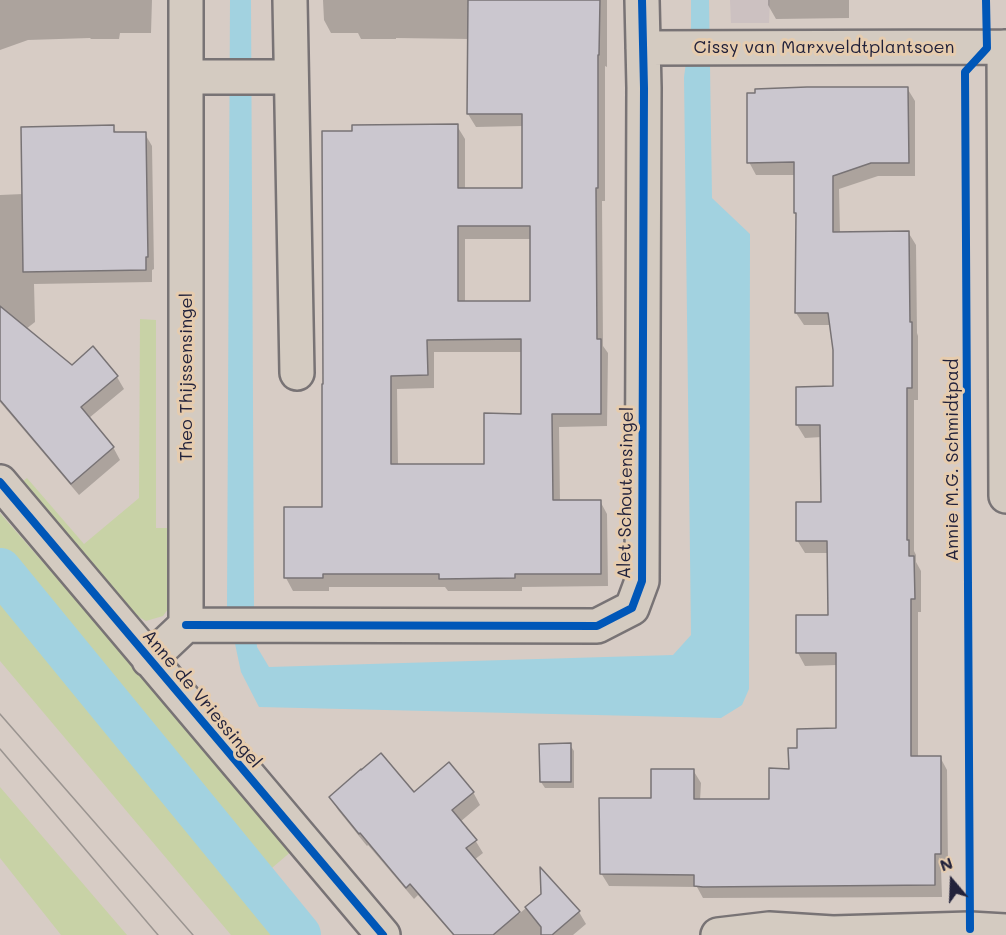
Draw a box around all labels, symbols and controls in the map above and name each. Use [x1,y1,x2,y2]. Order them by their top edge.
street label: Cissy van Marxveldtplantsoen [693,36,955,58]
street label: Theo Thijssensingel [175,293,197,461]
street label: Annie M.G. Schmidtpad [941,359,963,561]
street label: Alet Schoutensingel [614,407,638,579]
street label: Anne de Vriessingel [138,625,266,773]
north arrow [922,851,982,911]
text: N [937,852,955,875]

